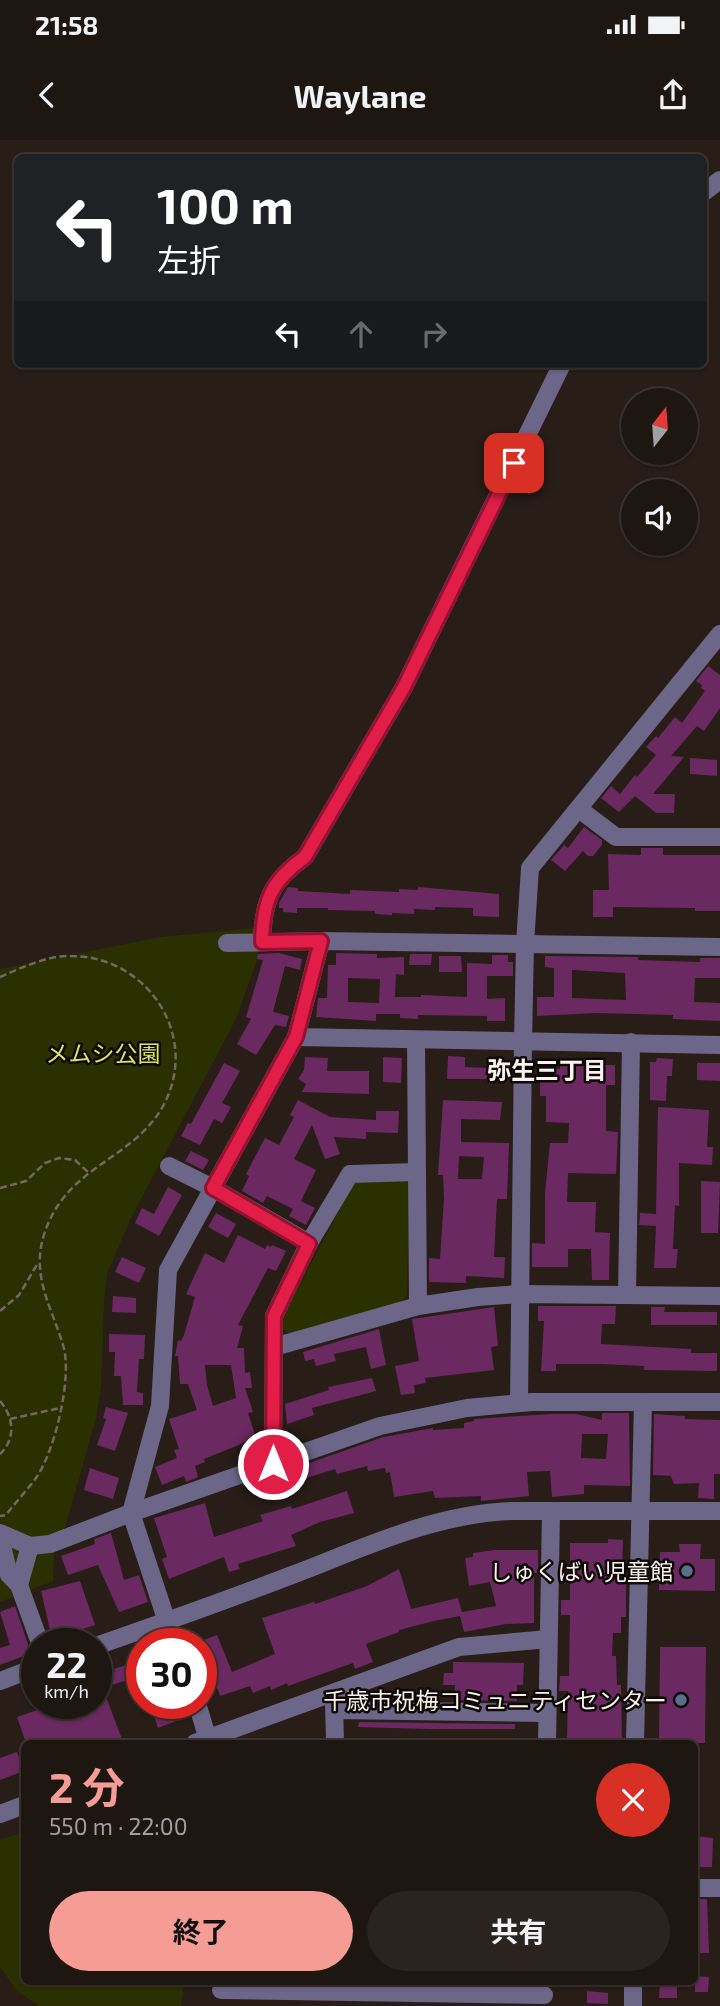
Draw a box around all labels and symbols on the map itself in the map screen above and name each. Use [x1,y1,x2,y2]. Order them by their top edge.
north arrow [621,388,698,466]
pin [484,433,544,493]
park label: メムシ公園 [46,1039,161,1067]
district label: 弥生三丁目 [487,1055,607,1084]
position arrow [236,1427,310,1501]
place label: しゅくばい児童館 [489,1557,673,1585]
marker: しゅくばい児童館 [679,1563,695,1579]
speed limit sign: 30 [126,1628,217,1719]
place label: 千歳市祝梅コミュニティセンター [323,1686,667,1714]
marker: 千歳市祝梅コミュニティセンター [673,1692,689,1708]

